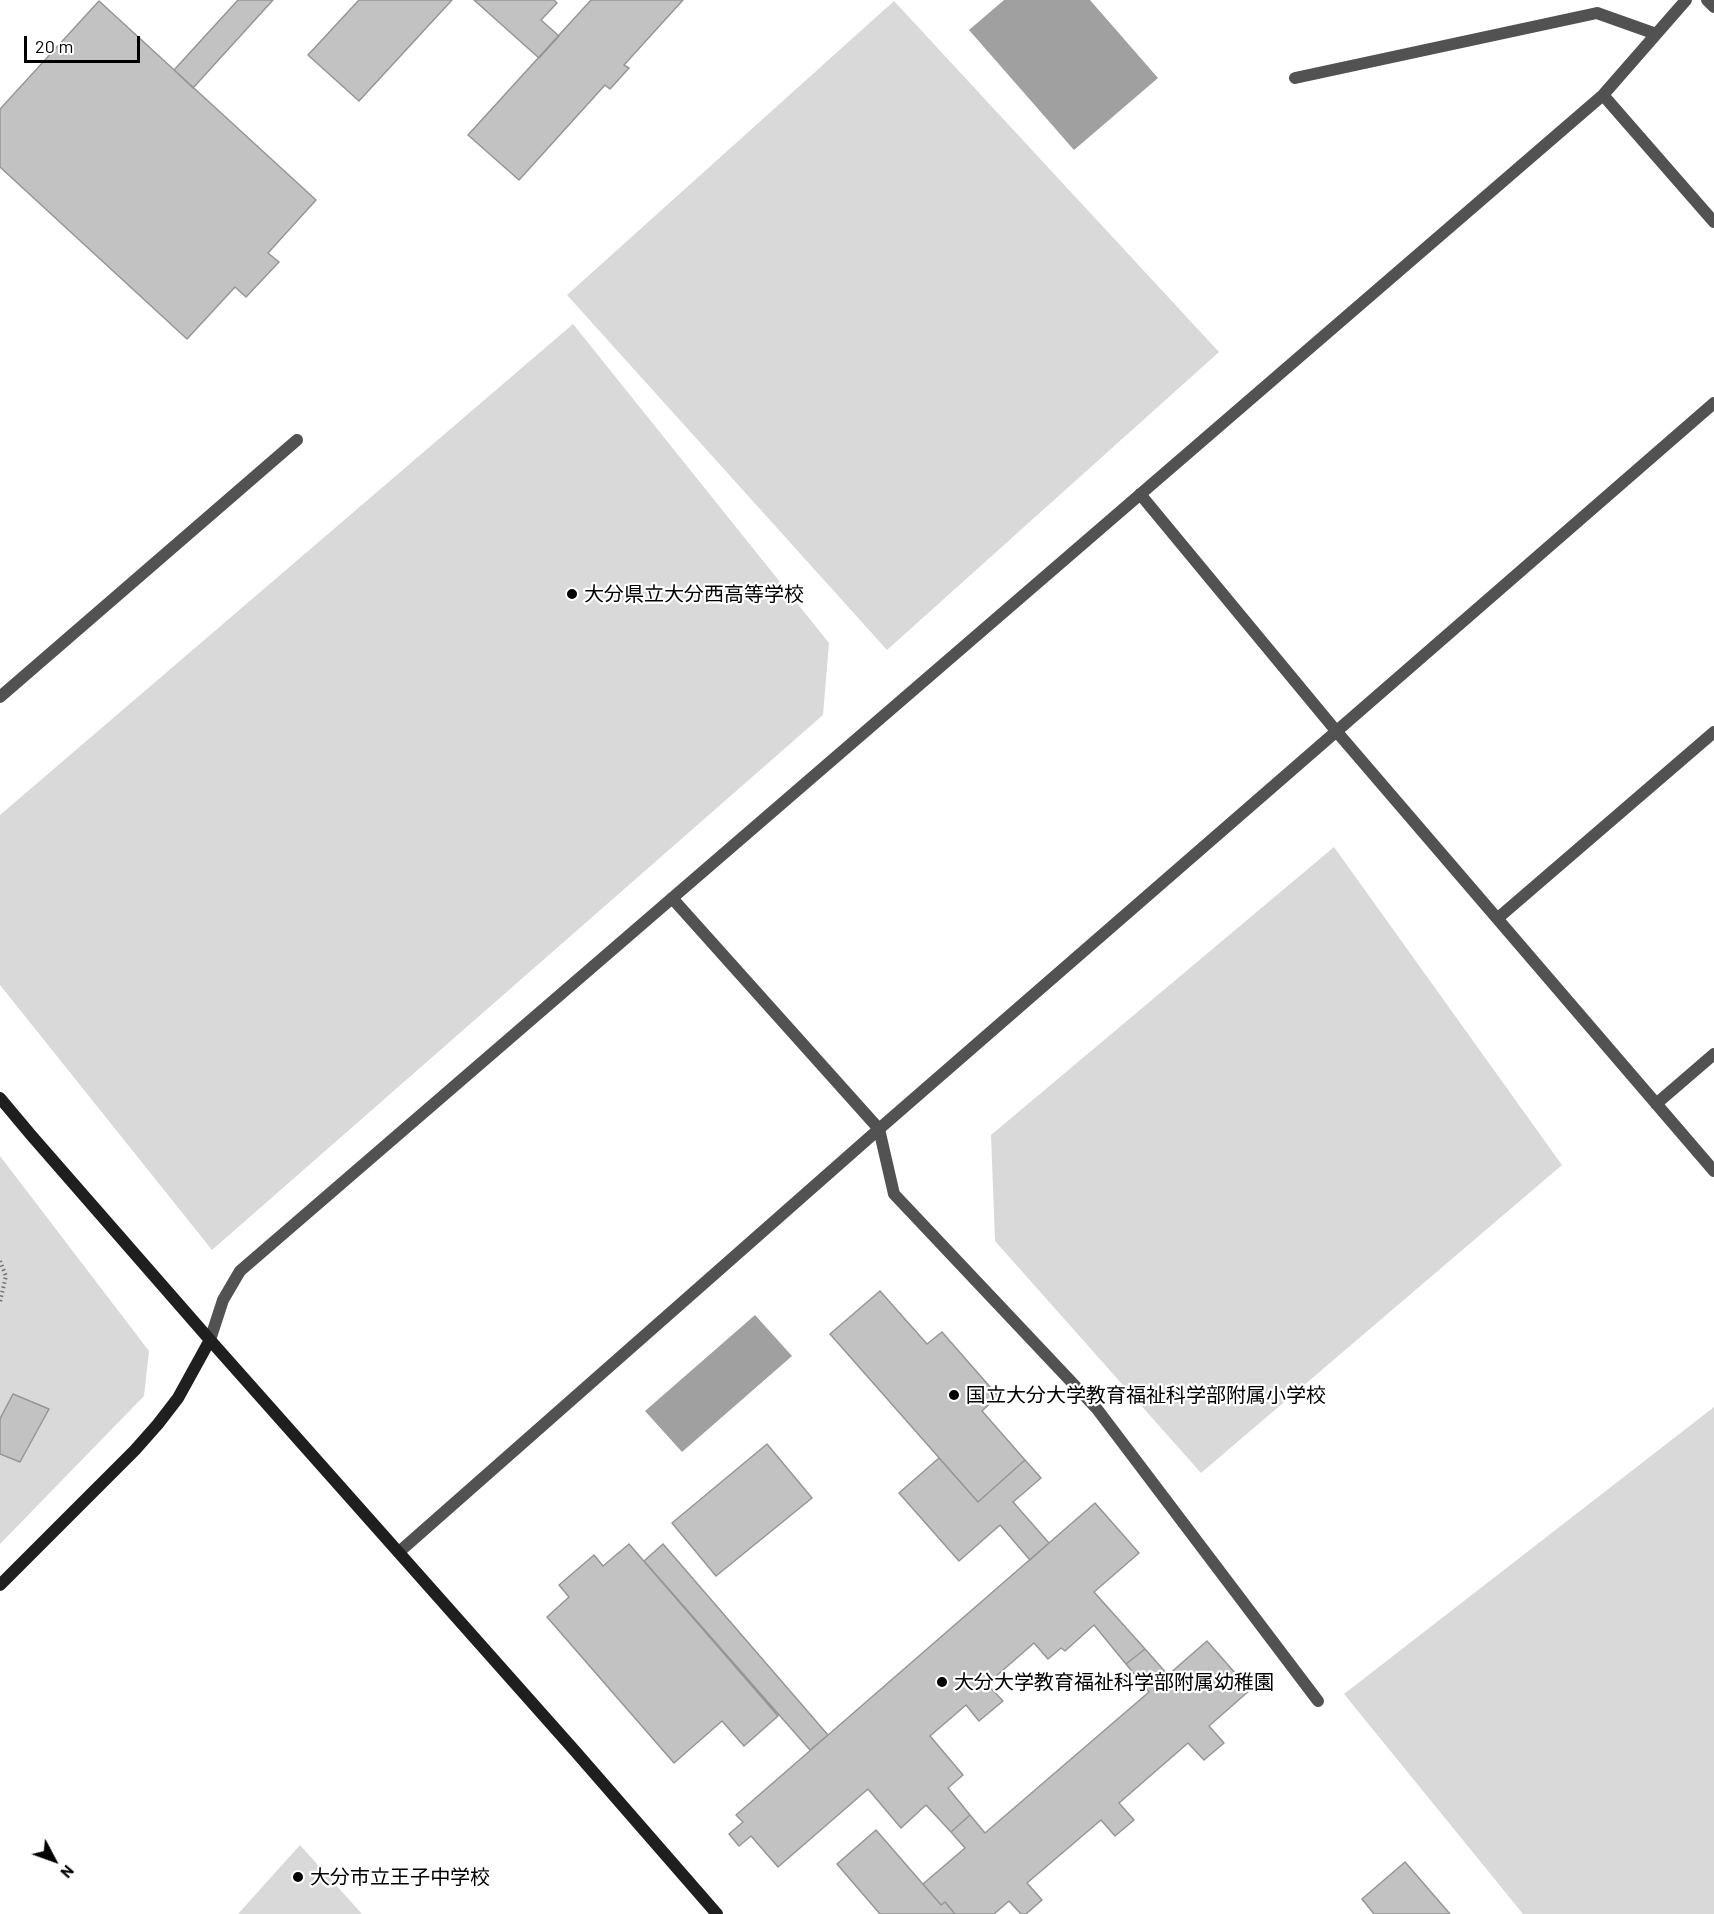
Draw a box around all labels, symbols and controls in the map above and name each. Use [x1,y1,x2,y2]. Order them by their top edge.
scale bar [27,24,142,62]
text: 20 m [35,35,73,57]
place label: 大分県立大分西高等学校 [584,582,804,606]
marker: 大分県立大分西高等学校 [565,587,579,601]
place label: 国立大分大学教育福祉科学部附属小学校 [966,1383,1326,1407]
marker: 国立大分大学教育福祉科学部附属小学校 [947,1388,961,1402]
place label: 大分大学教育福祉科学部附属幼稚園 [954,1670,1274,1694]
marker: 大分大学教育福祉科学部附属幼稚園 [935,1675,949,1689]
north arrow [24,1830,84,1890]
text: N [57,1862,79,1882]
place label: 大分市立王子中学校 [310,1865,490,1889]
marker: 大分市立王子中学校 [291,1870,305,1884]

